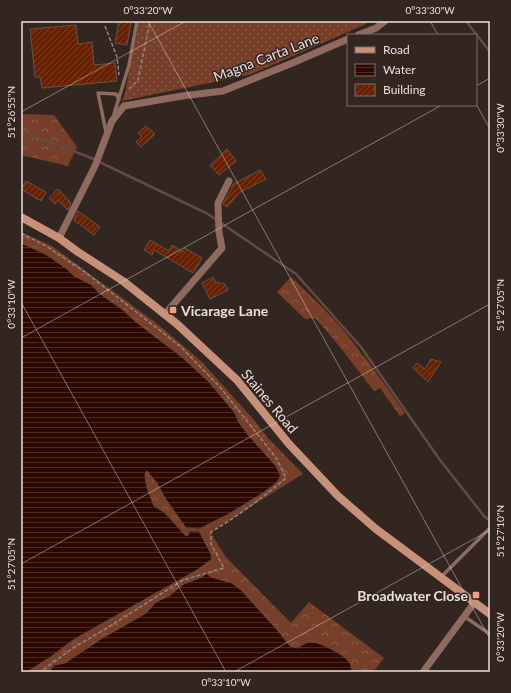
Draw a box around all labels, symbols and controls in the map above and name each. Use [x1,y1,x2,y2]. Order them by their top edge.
text: 0°33'20"W [123,4,173,16]
text: 0°33'30"W [405,4,455,16]
street label: Magna Carta Lane [211,29,321,85]
legend [347,34,477,106]
text: Road [383,42,410,57]
text: Water [383,62,416,77]
text: Building [383,82,426,97]
text: 51°26'55"N [5,86,17,138]
text: 0°33'30"W [494,103,506,153]
text: 0°33'10"W [5,279,17,329]
text: 51°27'05"N [494,279,506,331]
place label: Vicarage Lane [180,302,269,319]
marker: Vicarage Lane [168,305,178,315]
street label: Staines Road [238,365,302,437]
text: 51°27'10"N [494,505,506,557]
text: 51°27'05"N [5,538,17,590]
place label: Broadwater Close [357,587,469,604]
marker: Broadwater Close [471,590,481,600]
text: 0°33'20"W [494,612,506,662]
text: 0°33'10"W [201,676,251,688]

